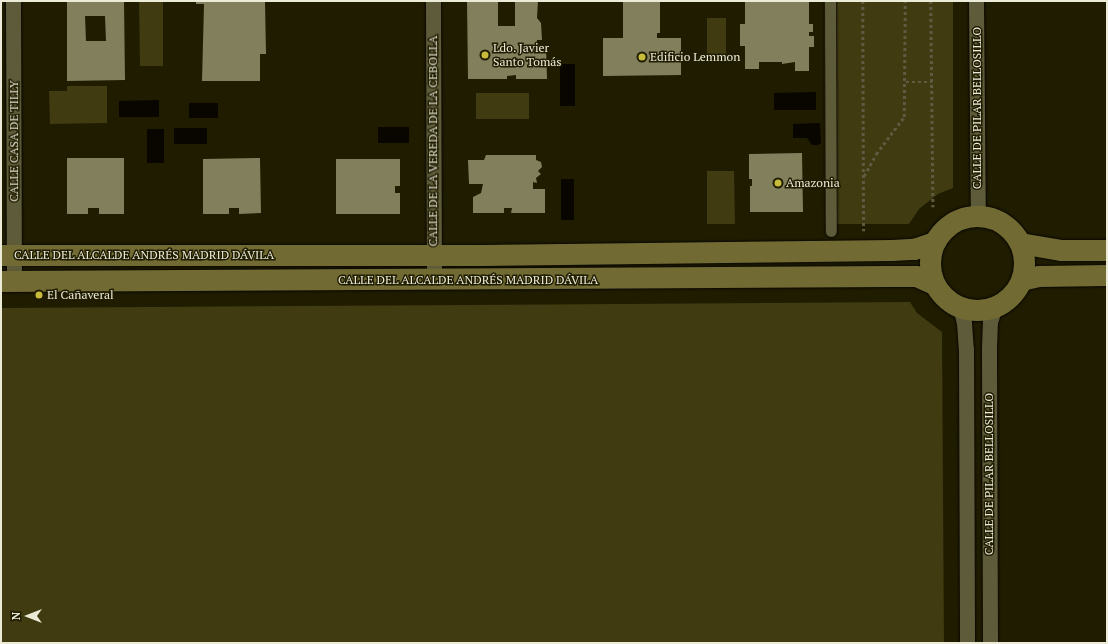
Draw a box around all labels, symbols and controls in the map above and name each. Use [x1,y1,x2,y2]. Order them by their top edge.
street label: CALLE DE PILAR BELLOSILLO [970,27,984,189]
street label: CALLE DE LA VEREDA DE LA CEBOLLA [426,35,440,247]
place label: Ldo. Javier Santo Tomás [493,41,562,69]
marker: Ldo. Javier Santo Tomás [480,50,490,60]
place label: Edificio Lemmon [650,50,740,64]
marker: Edificio Lemmon [637,52,647,62]
street label: CALLE CASA DE TILLY [7,80,21,202]
place label: Amazonia [786,176,840,190]
marker: Amazonia [773,178,783,188]
street label: CALLE DEL ALCALDE ANDRÉS MADRID DÁVILA [14,248,274,262]
street label: CALLE DEL ALCALDE ANDRÉS MADRID DÁVILA [338,273,598,287]
place label: El Cañaveral [47,288,114,302]
marker: El Cañaveral [34,290,44,300]
street label: CALLE DE PILAR BELLOSILLO [982,393,996,555]
north arrow [8,596,48,636]
text: N [9,612,23,620]

